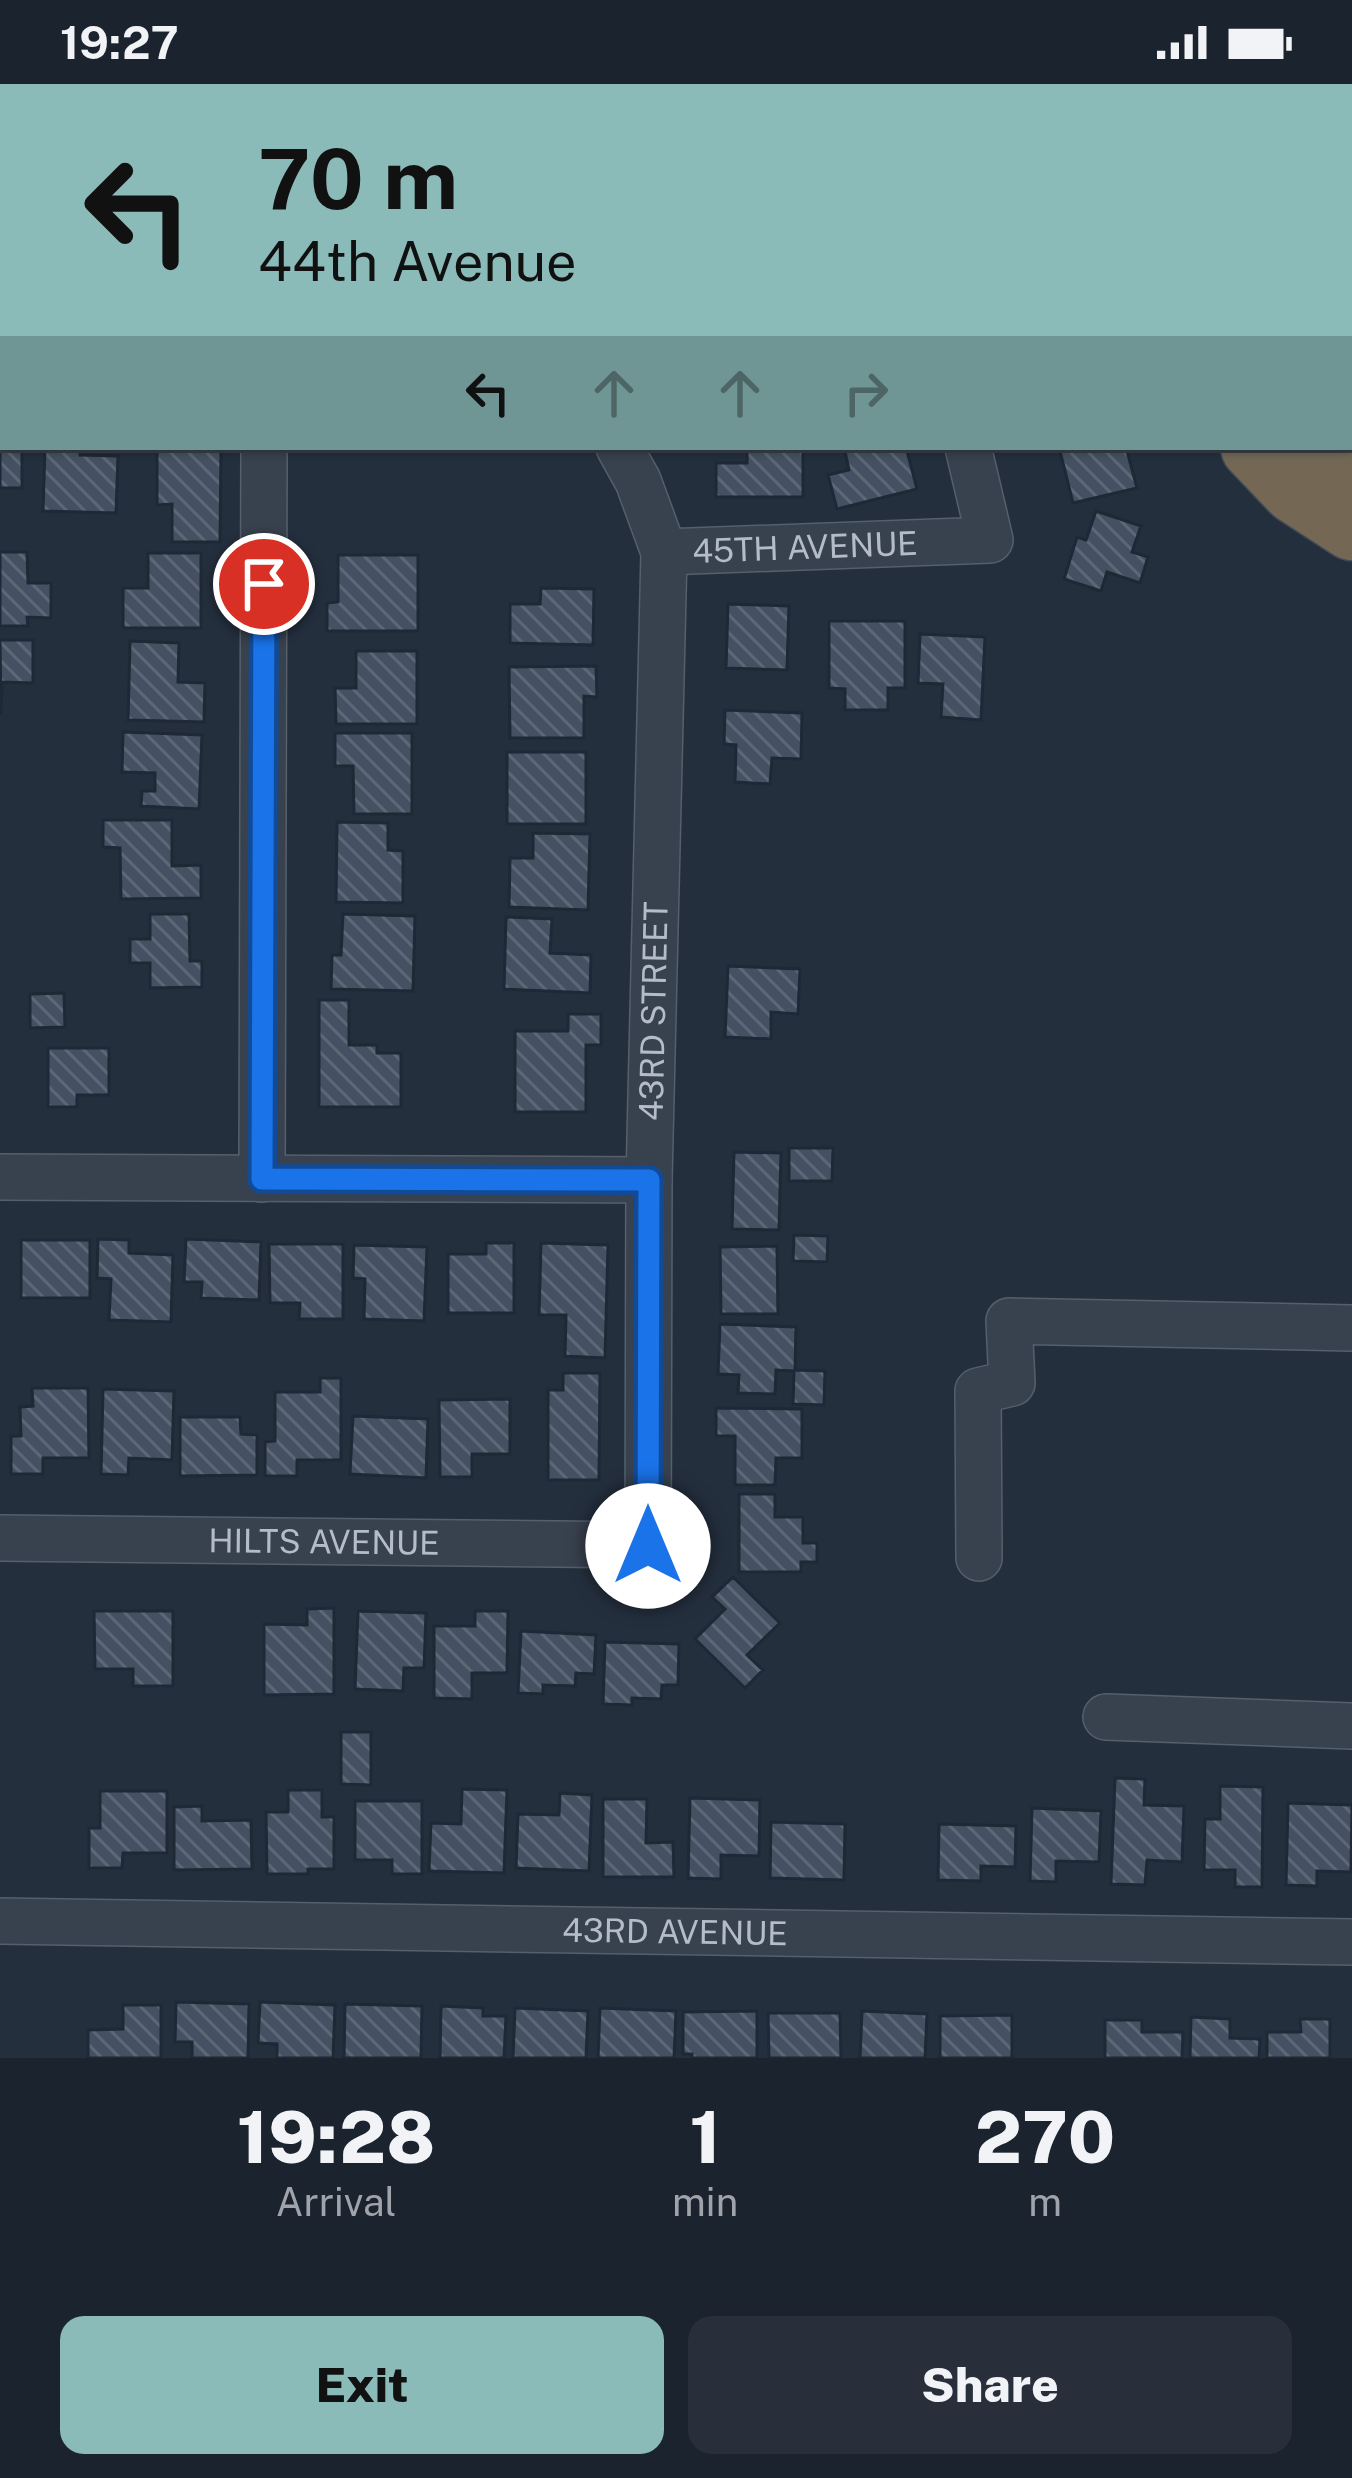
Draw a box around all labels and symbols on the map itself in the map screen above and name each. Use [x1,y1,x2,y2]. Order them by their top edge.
street label: 45TH AVENUE [692,524,918,570]
pin [213,533,315,635]
street label: 43RD STREET [631,901,675,1121]
position arrow [585,1483,711,1609]
street label: HILTS AVENUE [208,1521,440,1562]
street label: 43RD AVENUE [562,1911,788,1952]

